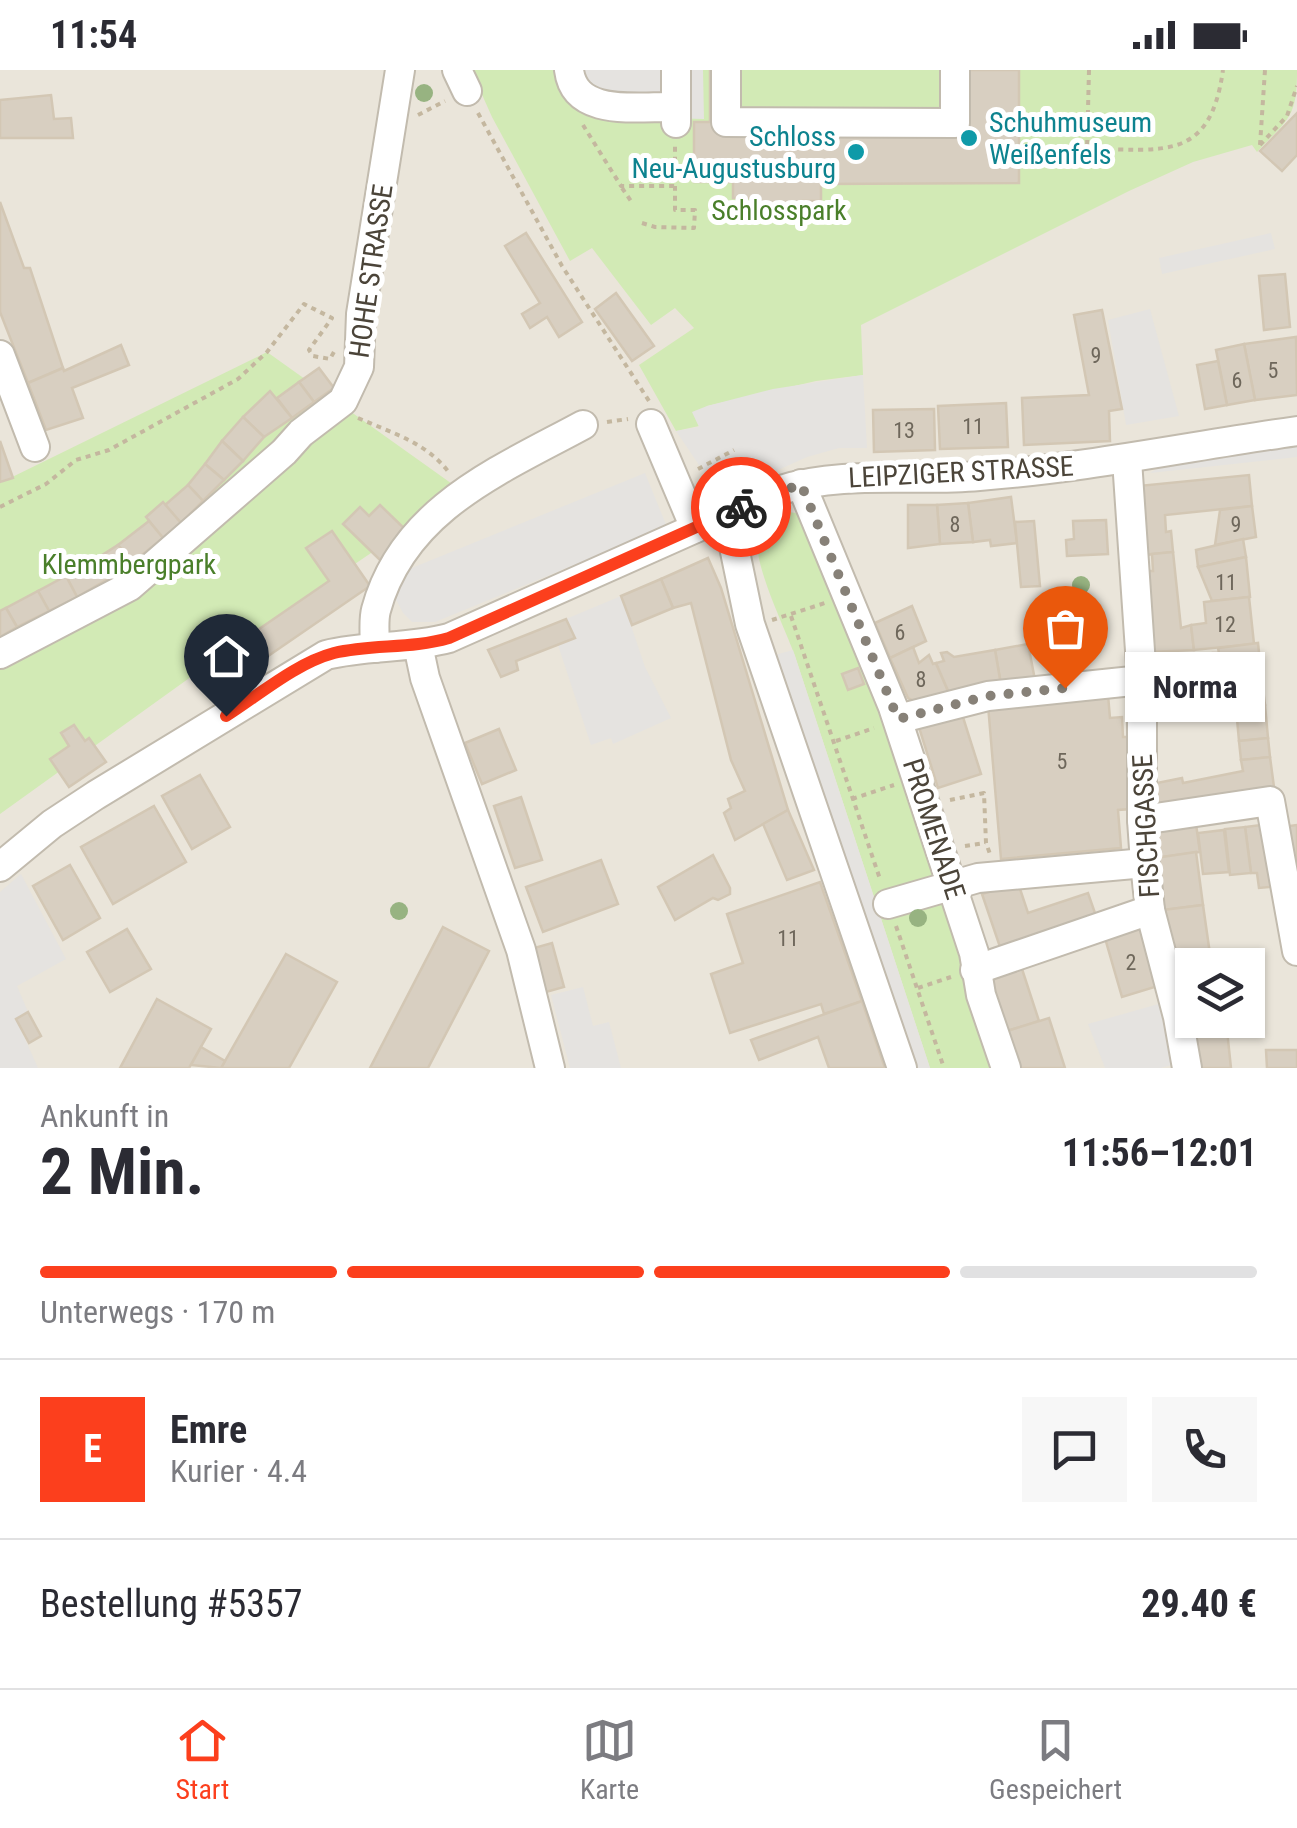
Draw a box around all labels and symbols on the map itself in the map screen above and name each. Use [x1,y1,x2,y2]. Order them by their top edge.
place label: Schuhmuseum Weißenfels [989,106,1152,171]
place label: Schloss Neu-Augustusburg [631,120,836,185]
marker: Schuhmuseum Weißenfels [958,127,980,149]
marker: Schloss Neu-Augustusburg [845,141,867,163]
street label: HOHE STRASSE [342,182,400,360]
park label: Schlosspark [711,194,847,227]
house number: 9 [1091,343,1101,368]
house number: 5 [1268,358,1278,383]
house number: 6 [1232,368,1242,393]
house number: 11 [962,414,984,439]
house number: 13 [893,418,915,443]
street label: LEIPZIGER STRASSE [847,450,1075,494]
courier [691,457,791,557]
house number: 8 [950,512,960,537]
house number: 9 [1231,512,1241,537]
park label: Klemmbergpark [42,548,217,581]
house number: 11 [1215,570,1237,595]
pin [1023,586,1108,689]
house number: 12 [1214,612,1236,637]
pin [184,614,269,717]
house number: 6 [895,620,905,645]
callout: Norma [1125,653,1265,723]
house number: 8 [916,667,926,692]
house number: 5 [1057,749,1067,774]
street label: FISCHGASSE [1126,753,1166,899]
street label: PROMENADE [896,755,972,903]
house number: 11 [777,926,799,951]
house number: 2 [1126,950,1136,975]

